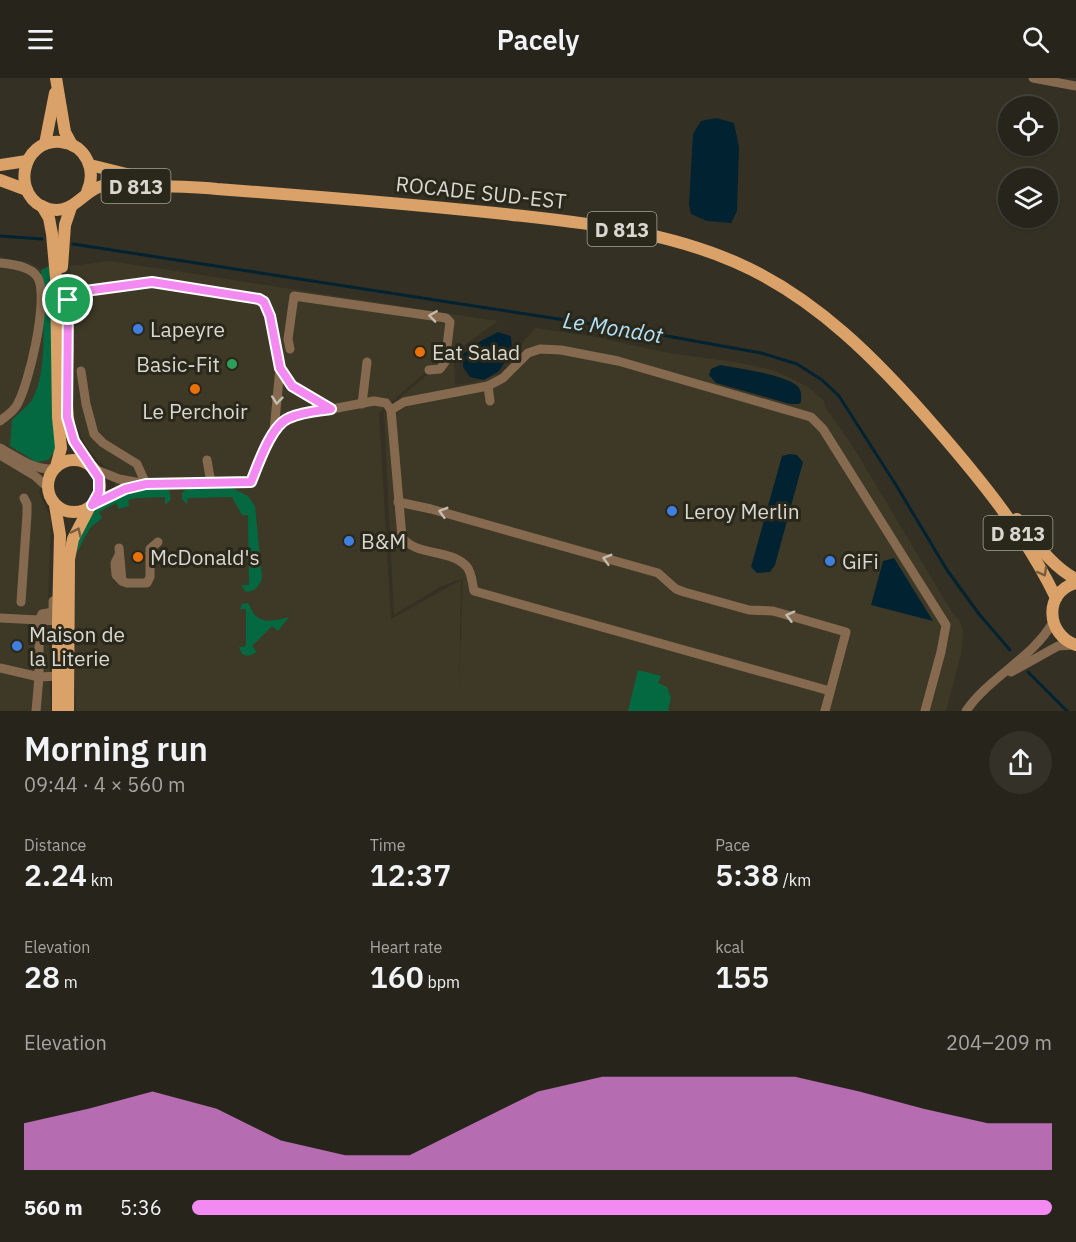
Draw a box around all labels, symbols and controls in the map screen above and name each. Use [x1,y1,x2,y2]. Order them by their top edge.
text: Pacely [497,22,579,57]
icon: menu [24,23,57,56]
icon: search [1019,23,1052,56]
map controls [998,96,1058,228]
button: locate [998,96,1058,156]
button: layers [998,168,1058,228]
road number: D 813 [102,169,170,203]
street label: ROCADE SUD-EST [394,169,568,215]
road number: D 813 [588,212,656,246]
pin [42,274,93,325]
icon: arrive [51,283,84,316]
water label: Le Mondot [561,305,666,349]
one-way arrow [429,310,438,322]
place label: Lapeyre [150,315,225,343]
marker: Lapeyre [131,322,145,336]
place label: Eat Salad [432,338,520,366]
marker: Eat Salad [413,345,427,359]
place label: Basic-Fit [136,350,220,378]
marker: Basic-Fit [225,357,239,371]
marker: Le Perchoir [188,382,202,396]
one-way arrow [271,396,284,405]
place label: Le Perchoir [142,397,248,425]
place label: Leroy Merlin [684,497,800,525]
marker: Leroy Merlin [665,504,679,518]
one-way arrow [438,507,449,519]
road number: D 813 [984,516,1052,550]
place label: B&M [361,527,406,555]
one-way arrow [70,528,82,539]
marker: B&M [342,534,356,548]
place label: McDonald's [150,543,260,571]
place label: GiFi [842,547,879,575]
marker: McDonald's [131,550,145,564]
one-way arrow [602,554,613,566]
marker: GiFi [823,554,837,568]
one-way arrow [1036,566,1047,576]
one-way arrow [785,610,795,623]
place label: Maison de la Literie [29,620,125,672]
marker: Maison de la Literie [10,639,24,653]
text: Morning run [24,727,208,770]
button: share [989,731,1052,794]
text: 09:44 · 4 × 560 m [24,771,185,798]
text: Distance [24,835,86,855]
text: Time [370,835,406,855]
text: Pace [715,835,750,855]
text: 2.24 [24,855,87,894]
text: 12:37 [370,855,451,894]
text: 5:38 [715,855,779,894]
text: km [87,870,113,890]
text: /km [779,870,811,890]
text: Elevation [24,937,90,957]
text: Heart rate [370,937,442,957]
text: kcal [715,937,744,957]
text: 28 [24,957,60,996]
text: 160 [370,957,424,996]
text: 155 [715,957,769,996]
text: m [60,972,78,992]
text: bpm [424,972,460,992]
text: Elevation [24,1029,107,1056]
text: 204–209 m [946,1029,1052,1056]
text: 560 m [24,1194,83,1221]
text: 5:36 [120,1194,162,1221]

